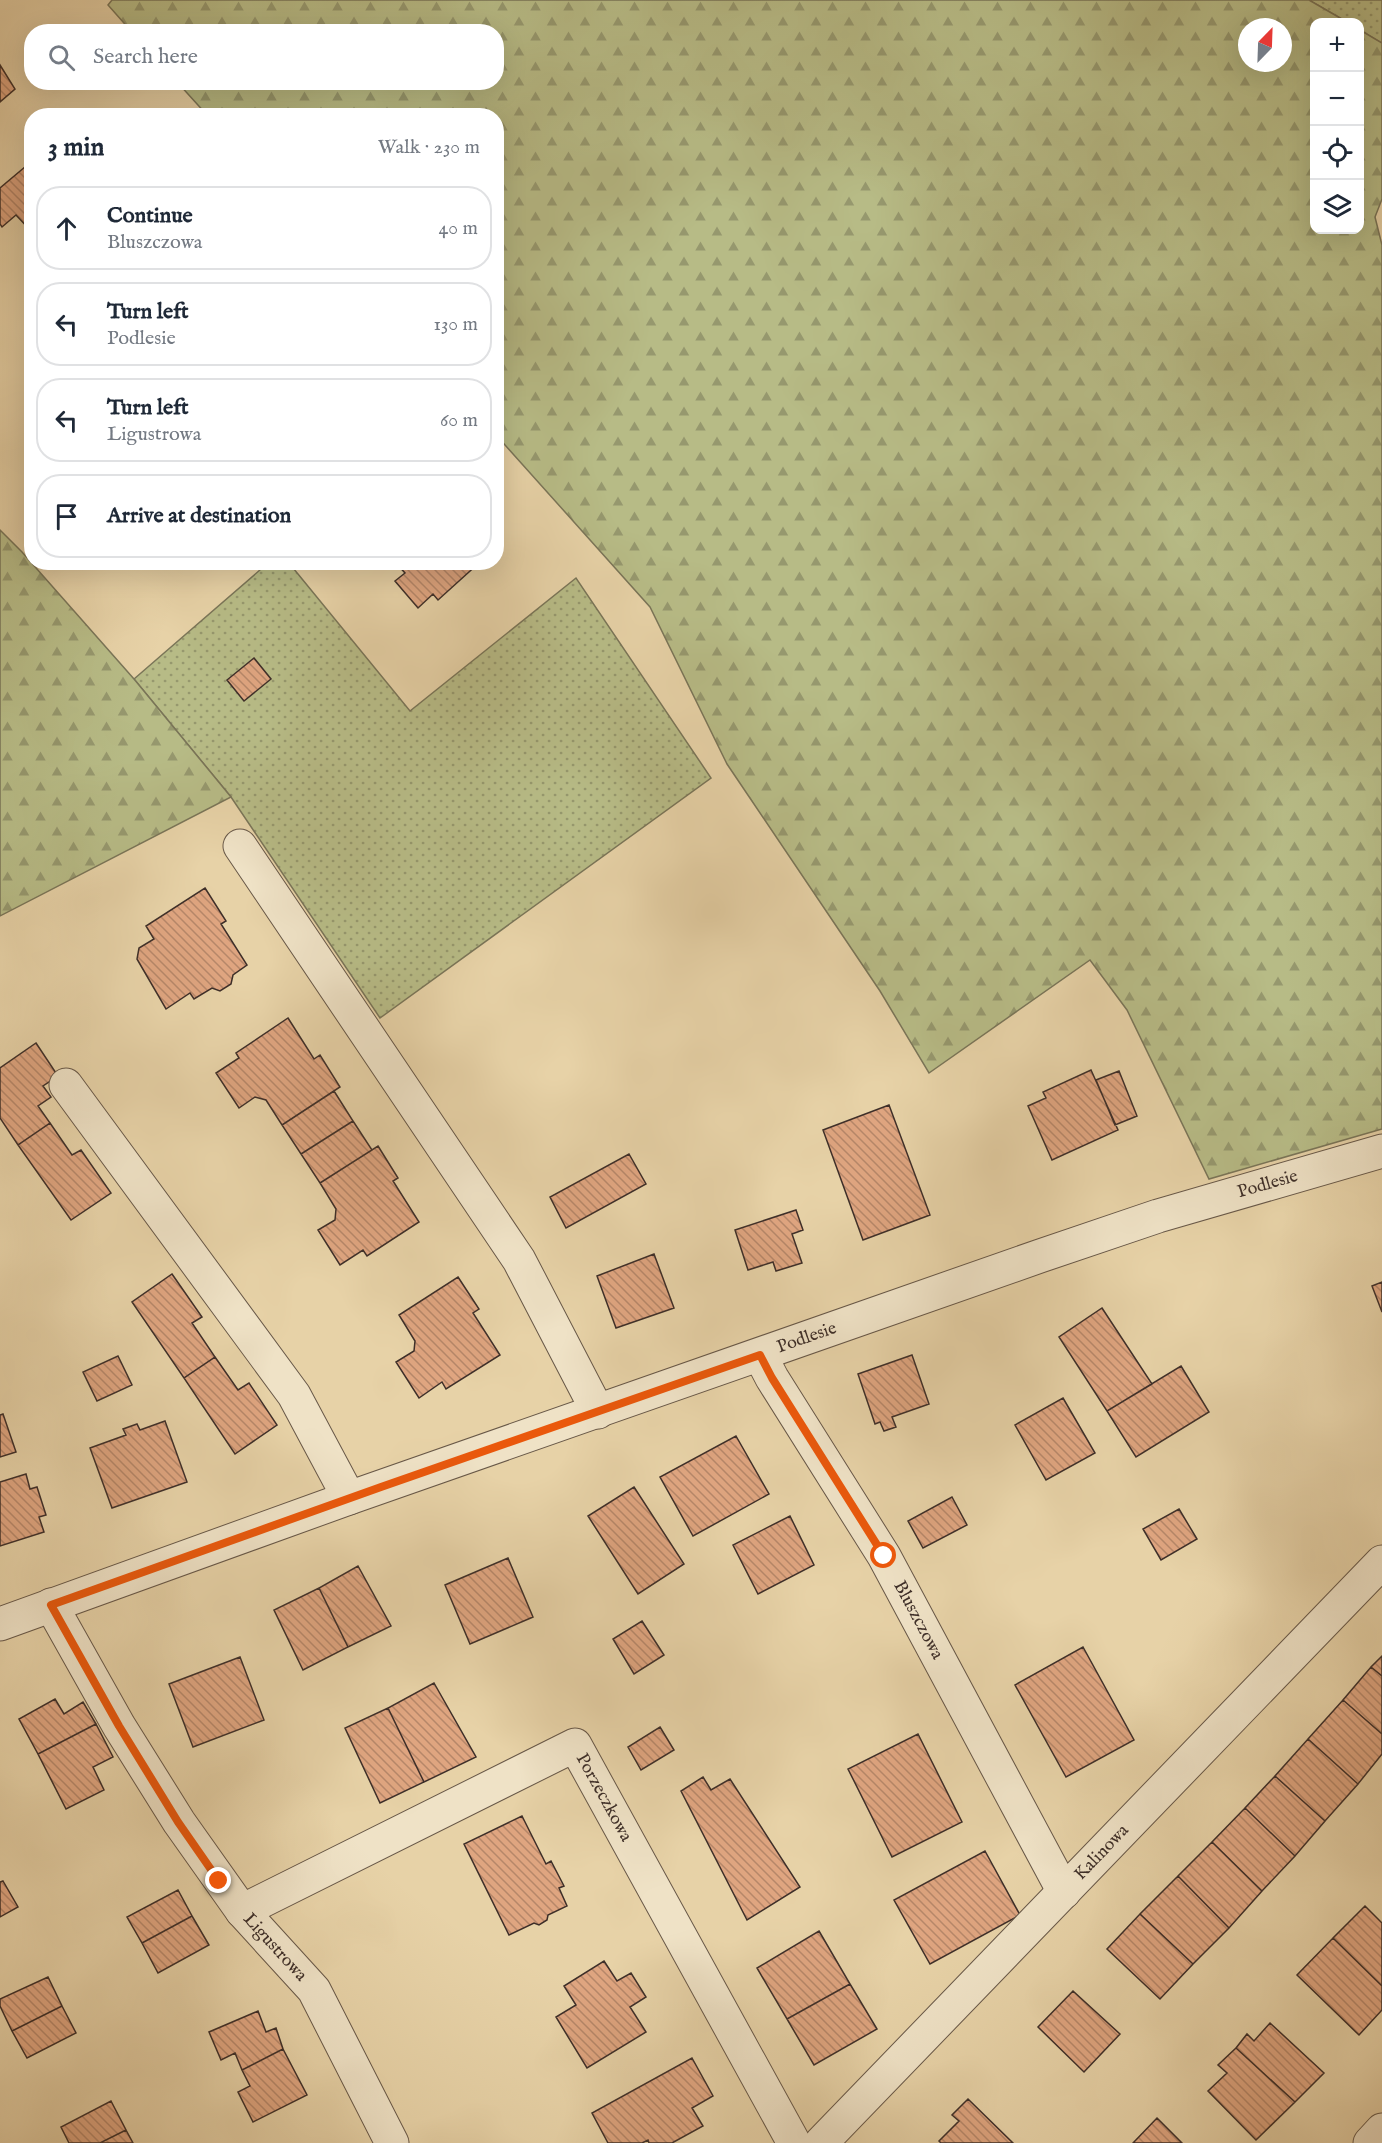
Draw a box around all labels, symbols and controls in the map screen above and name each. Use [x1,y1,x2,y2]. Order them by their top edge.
north arrow [1238,18,1292,72]
map controls [1310,18,1364,234]
button: + [1310,18,1364,72]
search box [24,24,504,90]
icon: search [45,41,78,74]
text: Search here [93,43,198,71]
button: − [1310,72,1364,126]
button: locate [1310,126,1364,180]
text: 3 min [48,131,104,164]
text: Walk · 230 m [378,135,480,160]
button: layers [1310,180,1364,234]
text: Continue [107,202,193,230]
icon: ahead [50,212,83,245]
text: 40 m [439,216,478,241]
text: Bluszczowa [107,230,202,255]
text: Turn left [107,298,189,326]
icon: left [50,308,83,341]
text: 130 m [433,312,478,337]
text: Podlesie [107,326,176,351]
text: Turn left [107,394,189,422]
icon: left [50,404,83,437]
text: 60 m [440,408,478,433]
text: Ligustrowa [107,422,201,447]
icon: arrive [50,500,83,533]
text: Arrive at destination [107,502,291,530]
street label: Podlesie [1235,1165,1301,1204]
street label: Podlesie [774,1317,840,1359]
route start [870,1542,896,1568]
street label: Bluszczowa [888,1577,949,1664]
street label: Porzeczkowa [570,1749,638,1846]
street label: Kalinowa [1069,1819,1134,1885]
route end [205,1867,231,1893]
street label: Ligustrowa [238,1908,312,1986]

